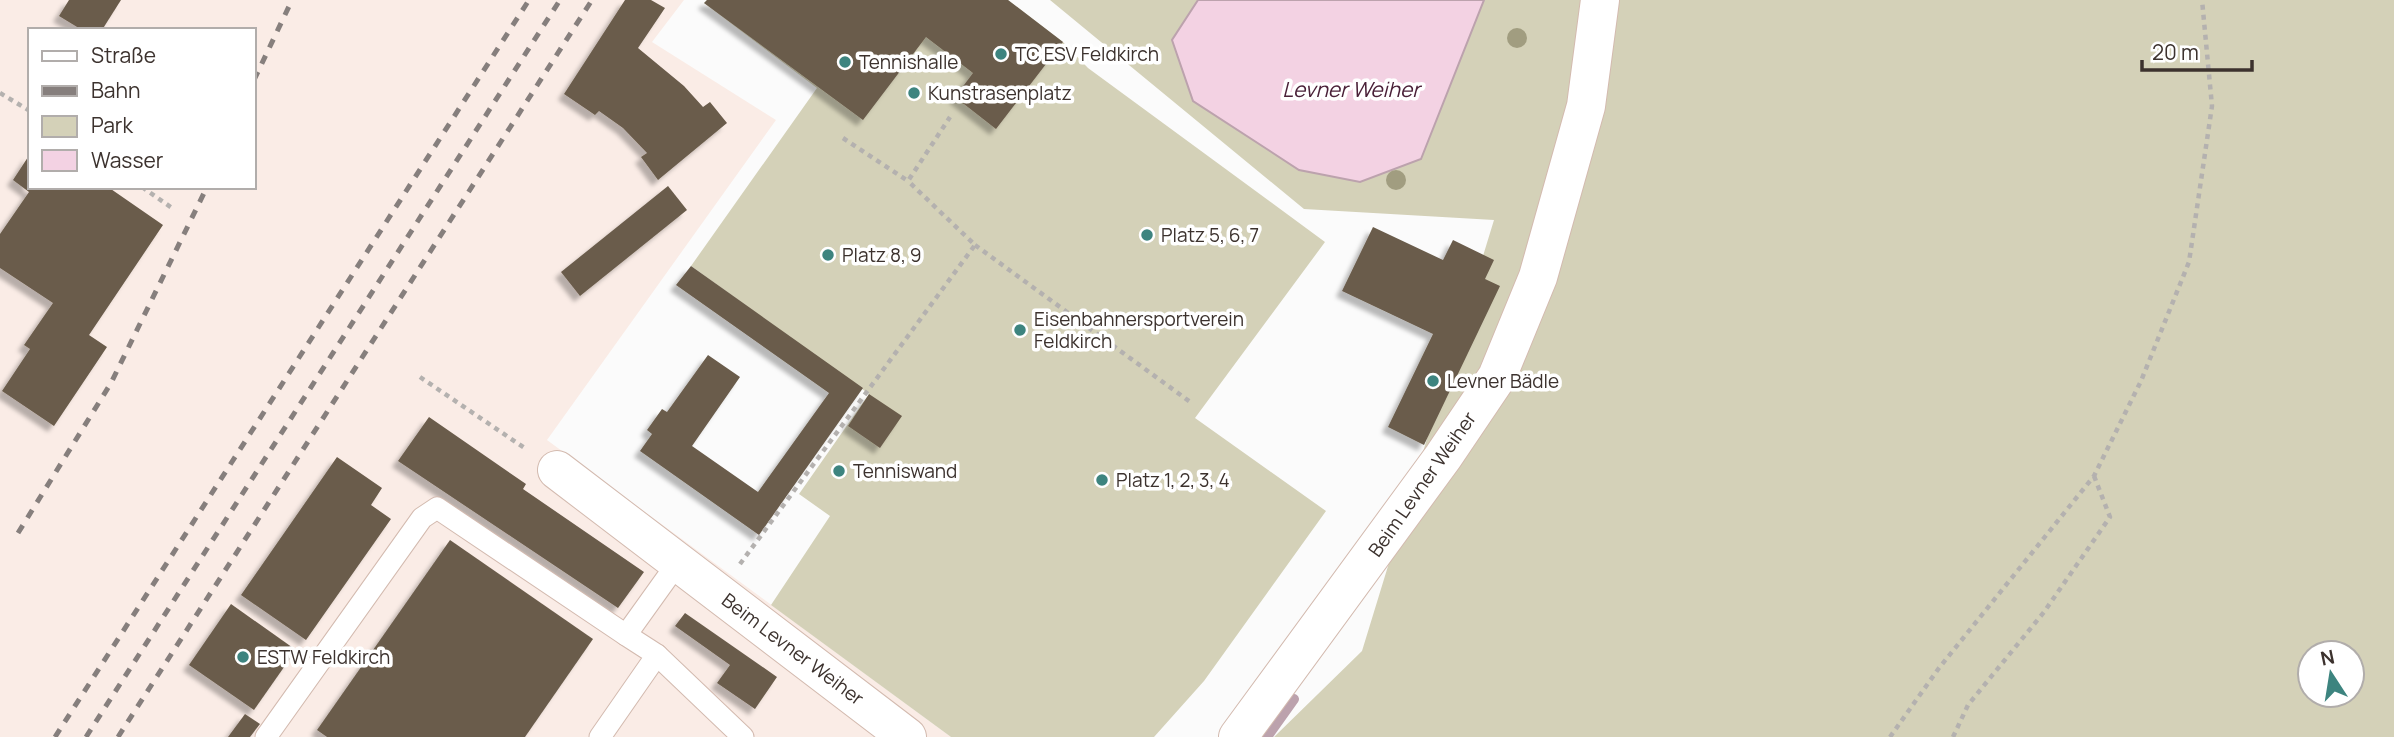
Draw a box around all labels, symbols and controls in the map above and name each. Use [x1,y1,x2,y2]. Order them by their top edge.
legend [28,28,256,189]
scale bar [2142,28,2252,72]
text: 20 m [2152,38,2199,66]
text: Straße [91,41,156,69]
place label: TC ESV Feldkirch [1015,41,1159,67]
marker: TC ESV Feldkirch [993,46,1009,62]
place label: Tennishalle [859,49,958,75]
marker: Tennishalle [837,54,853,70]
water label: Levner Weiher [1282,75,1422,103]
text: Bahn [91,76,141,104]
place label: Kunstrasenplatz [928,80,1072,106]
marker: Kunstrasenplatz [906,85,922,101]
text: Park [91,111,133,139]
text: Wasser [91,146,164,174]
place label: Platz 5, 6, 7 [1161,222,1259,248]
marker: Platz 5, 6, 7 [1139,227,1155,243]
place label: Platz 8, 9 [842,242,922,268]
marker: Platz 8, 9 [820,247,836,263]
place label: Eisenbahnersportverein Feldkirch [1034,306,1244,354]
marker: Eisenbahnersportverein Feldkirch [1012,322,1028,338]
place label: Levner Bädle [1447,368,1559,394]
marker: Levner Bädle [1425,373,1441,389]
street label: Beim Levner Weiher [1362,406,1482,562]
place label: Tenniswand [853,458,957,484]
marker: Tenniswand [831,463,847,479]
place label: Platz 1, 2, 3, 4 [1116,467,1230,493]
marker: Platz 1, 2, 3, 4 [1094,472,1110,488]
street label: Beim Levner Weiher [717,587,869,711]
north arrow [2296,639,2366,709]
text: N [2318,643,2337,672]
place label: ESTW Feldkirch [257,644,390,670]
marker: ESTW Feldkirch [235,649,251,665]

